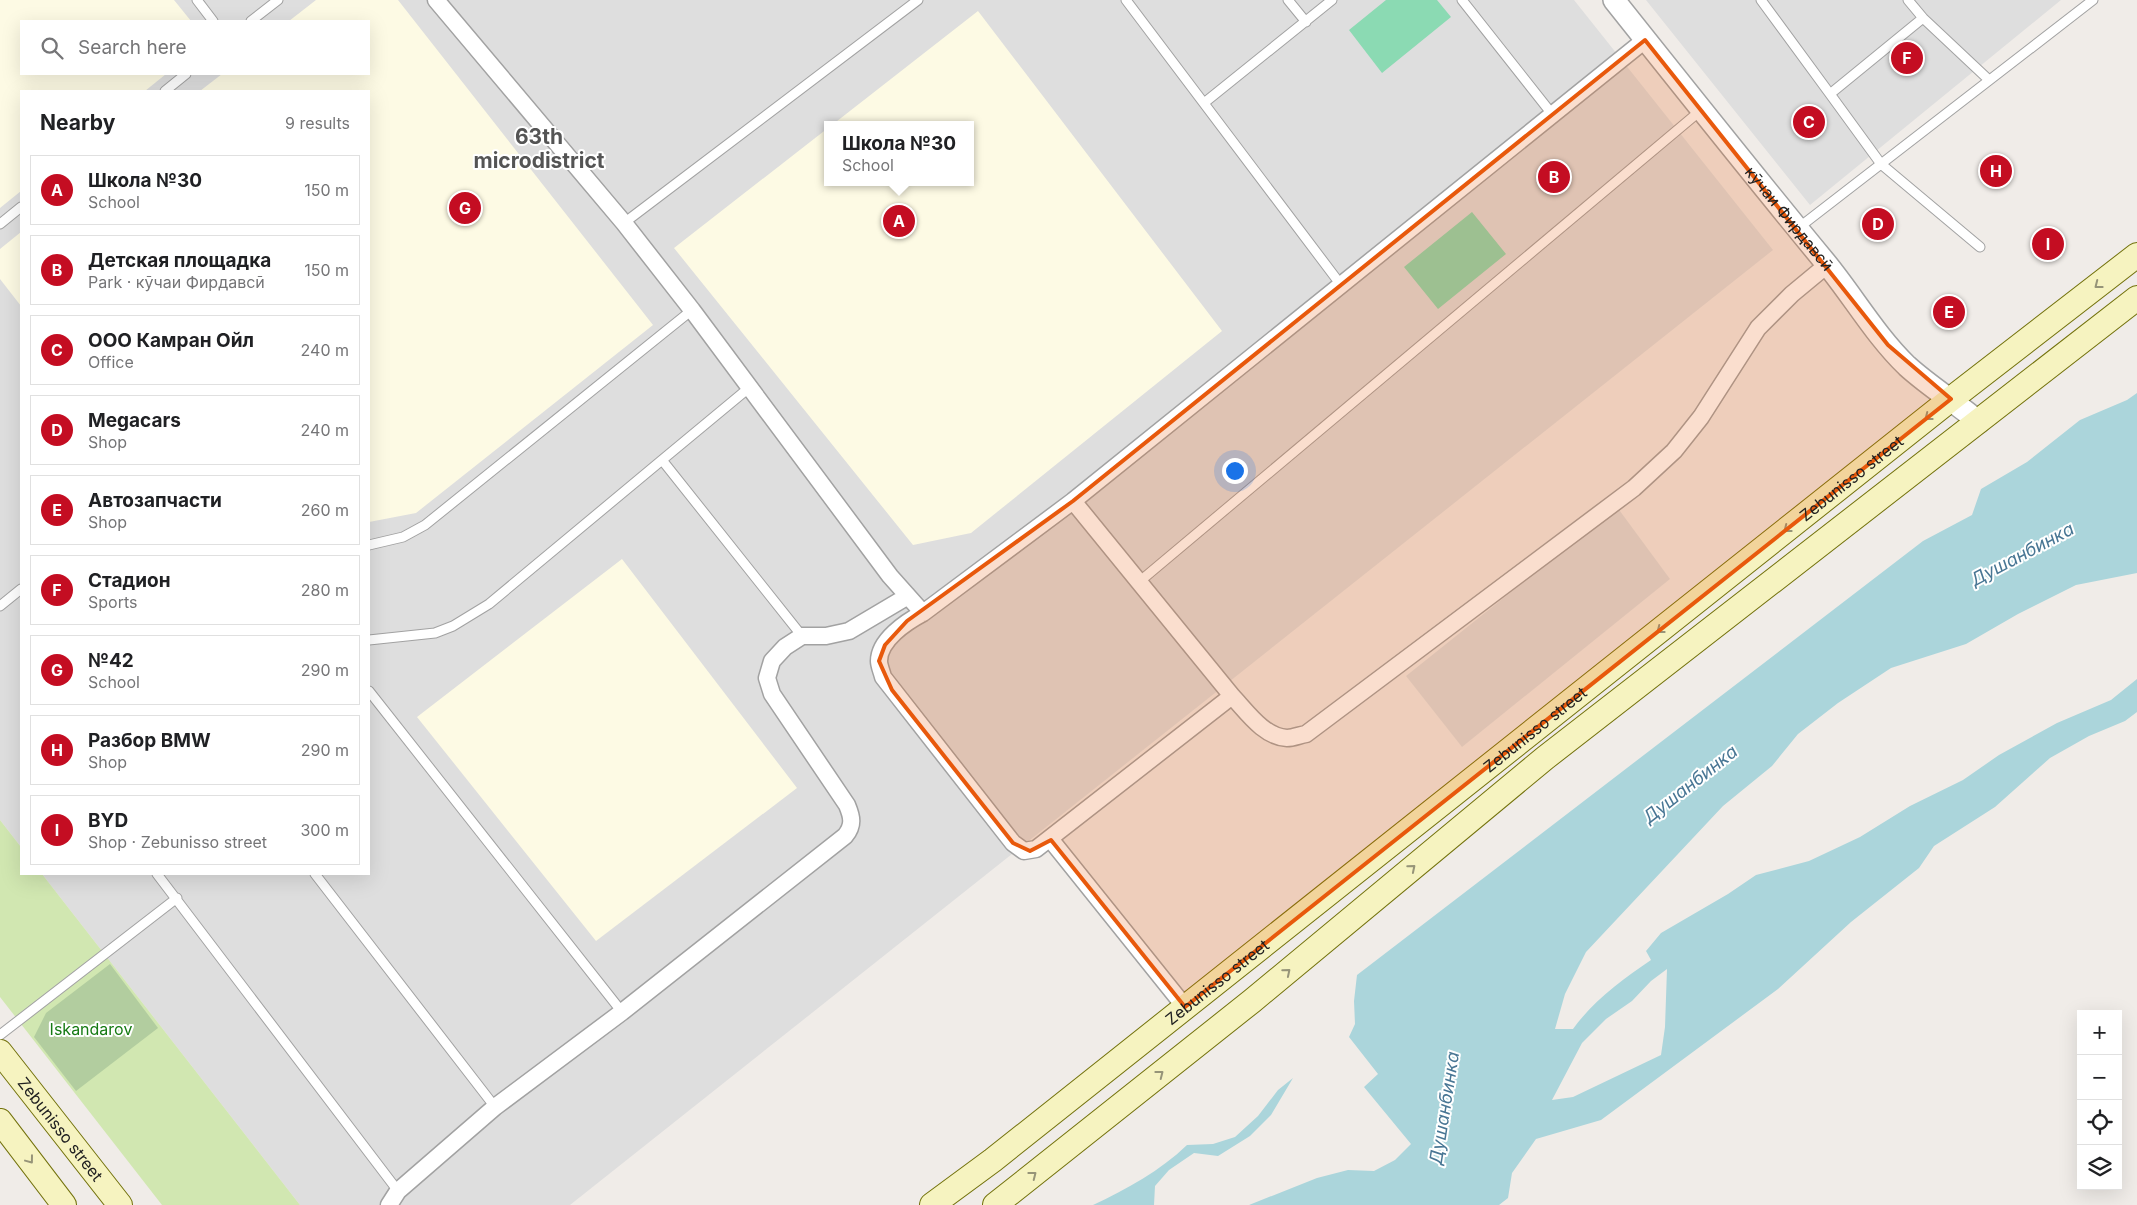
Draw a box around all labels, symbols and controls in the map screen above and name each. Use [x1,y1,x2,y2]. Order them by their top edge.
search box [20,20,370,75]
icon: search [38,34,66,62]
text: Search here [78,36,187,59]
pin: F [1891,39,1923,77]
pin: C [1793,103,1825,141]
text: Nearby [40,110,115,135]
text: 9 results [285,113,350,133]
popup [824,121,974,186]
district label: 63th microdistrict [474,124,605,173]
text: Школа №30 [842,132,956,155]
pin: H [1980,152,2012,190]
text: School [842,155,894,175]
pin: B [1538,158,1570,196]
street label: кӯчаи Фирдавсӣ [1741,162,1838,275]
text: Школа №30 [88,169,202,192]
text: A [51,180,63,200]
text: 150 m [304,180,349,200]
pin: G [449,189,481,227]
text: School [88,192,140,212]
pin: A [883,202,915,240]
pin: D [1862,205,1894,243]
pin: I [2032,225,2064,263]
text: Детская площадка [88,249,271,272]
text: B [52,260,62,280]
text: 150 m [304,260,349,280]
text: Park · кӯчаи Фирдавсӣ [88,272,265,292]
one-way arrow [2094,279,2104,288]
pin: E [1933,293,1965,331]
text: ООО Камран Ойл [88,329,254,352]
text: C [51,340,63,360]
text: 240 m [301,340,349,360]
text: Office [88,352,134,372]
text: Megacars [88,409,181,432]
one-way arrow [1925,411,1934,419]
text: D [51,420,63,440]
text: 240 m [301,420,349,440]
street label: Zebunisso street [1796,431,1907,525]
text: Shop [88,432,127,452]
your location [1222,458,1248,484]
text: Автозапчасти [88,489,222,512]
text: E [52,500,62,520]
text: 260 m [301,500,349,520]
text: Shop [88,512,127,532]
water label: Душанбинка [1966,518,2077,591]
one-way arrow [1784,523,1793,531]
text: Стадион [88,569,171,592]
text: F [52,580,62,600]
text: 280 m [301,580,349,600]
text: Sports [88,592,137,612]
one-way arrow [1657,624,1666,632]
text: №42 [88,649,134,672]
text: G [51,660,63,680]
text: 290 m [301,660,349,680]
text: School [88,672,140,692]
street label: Zebunisso street [1479,682,1591,777]
text: Разбор BMW [88,729,211,752]
text: H [51,740,63,760]
text: 290 m [301,740,349,760]
water label: Душанбинка [1638,741,1741,828]
text: Shop [88,752,127,772]
text: BYD [88,809,128,832]
text: I [55,820,59,840]
text: 300 m [300,820,349,840]
text: Shop · Zebunisso street [88,832,267,852]
one-way arrow [1406,866,1415,874]
street label: Zebunisso street [1161,935,1273,1029]
one-way arrow [1281,969,1290,977]
map controls [2077,1010,2122,1190]
button: + [2077,1010,2122,1055]
park label: Iskandarov [50,1019,132,1039]
water label: Душанбинка [1425,1050,1463,1167]
button: − [2077,1055,2122,1100]
one-way arrow [1154,1071,1163,1079]
street label: Zebunisso street [14,1073,107,1185]
button: locate [2077,1100,2122,1145]
button: layers [2077,1145,2122,1190]
one-way arrow [24,1154,32,1163]
one-way arrow [1027,1172,1036,1180]

